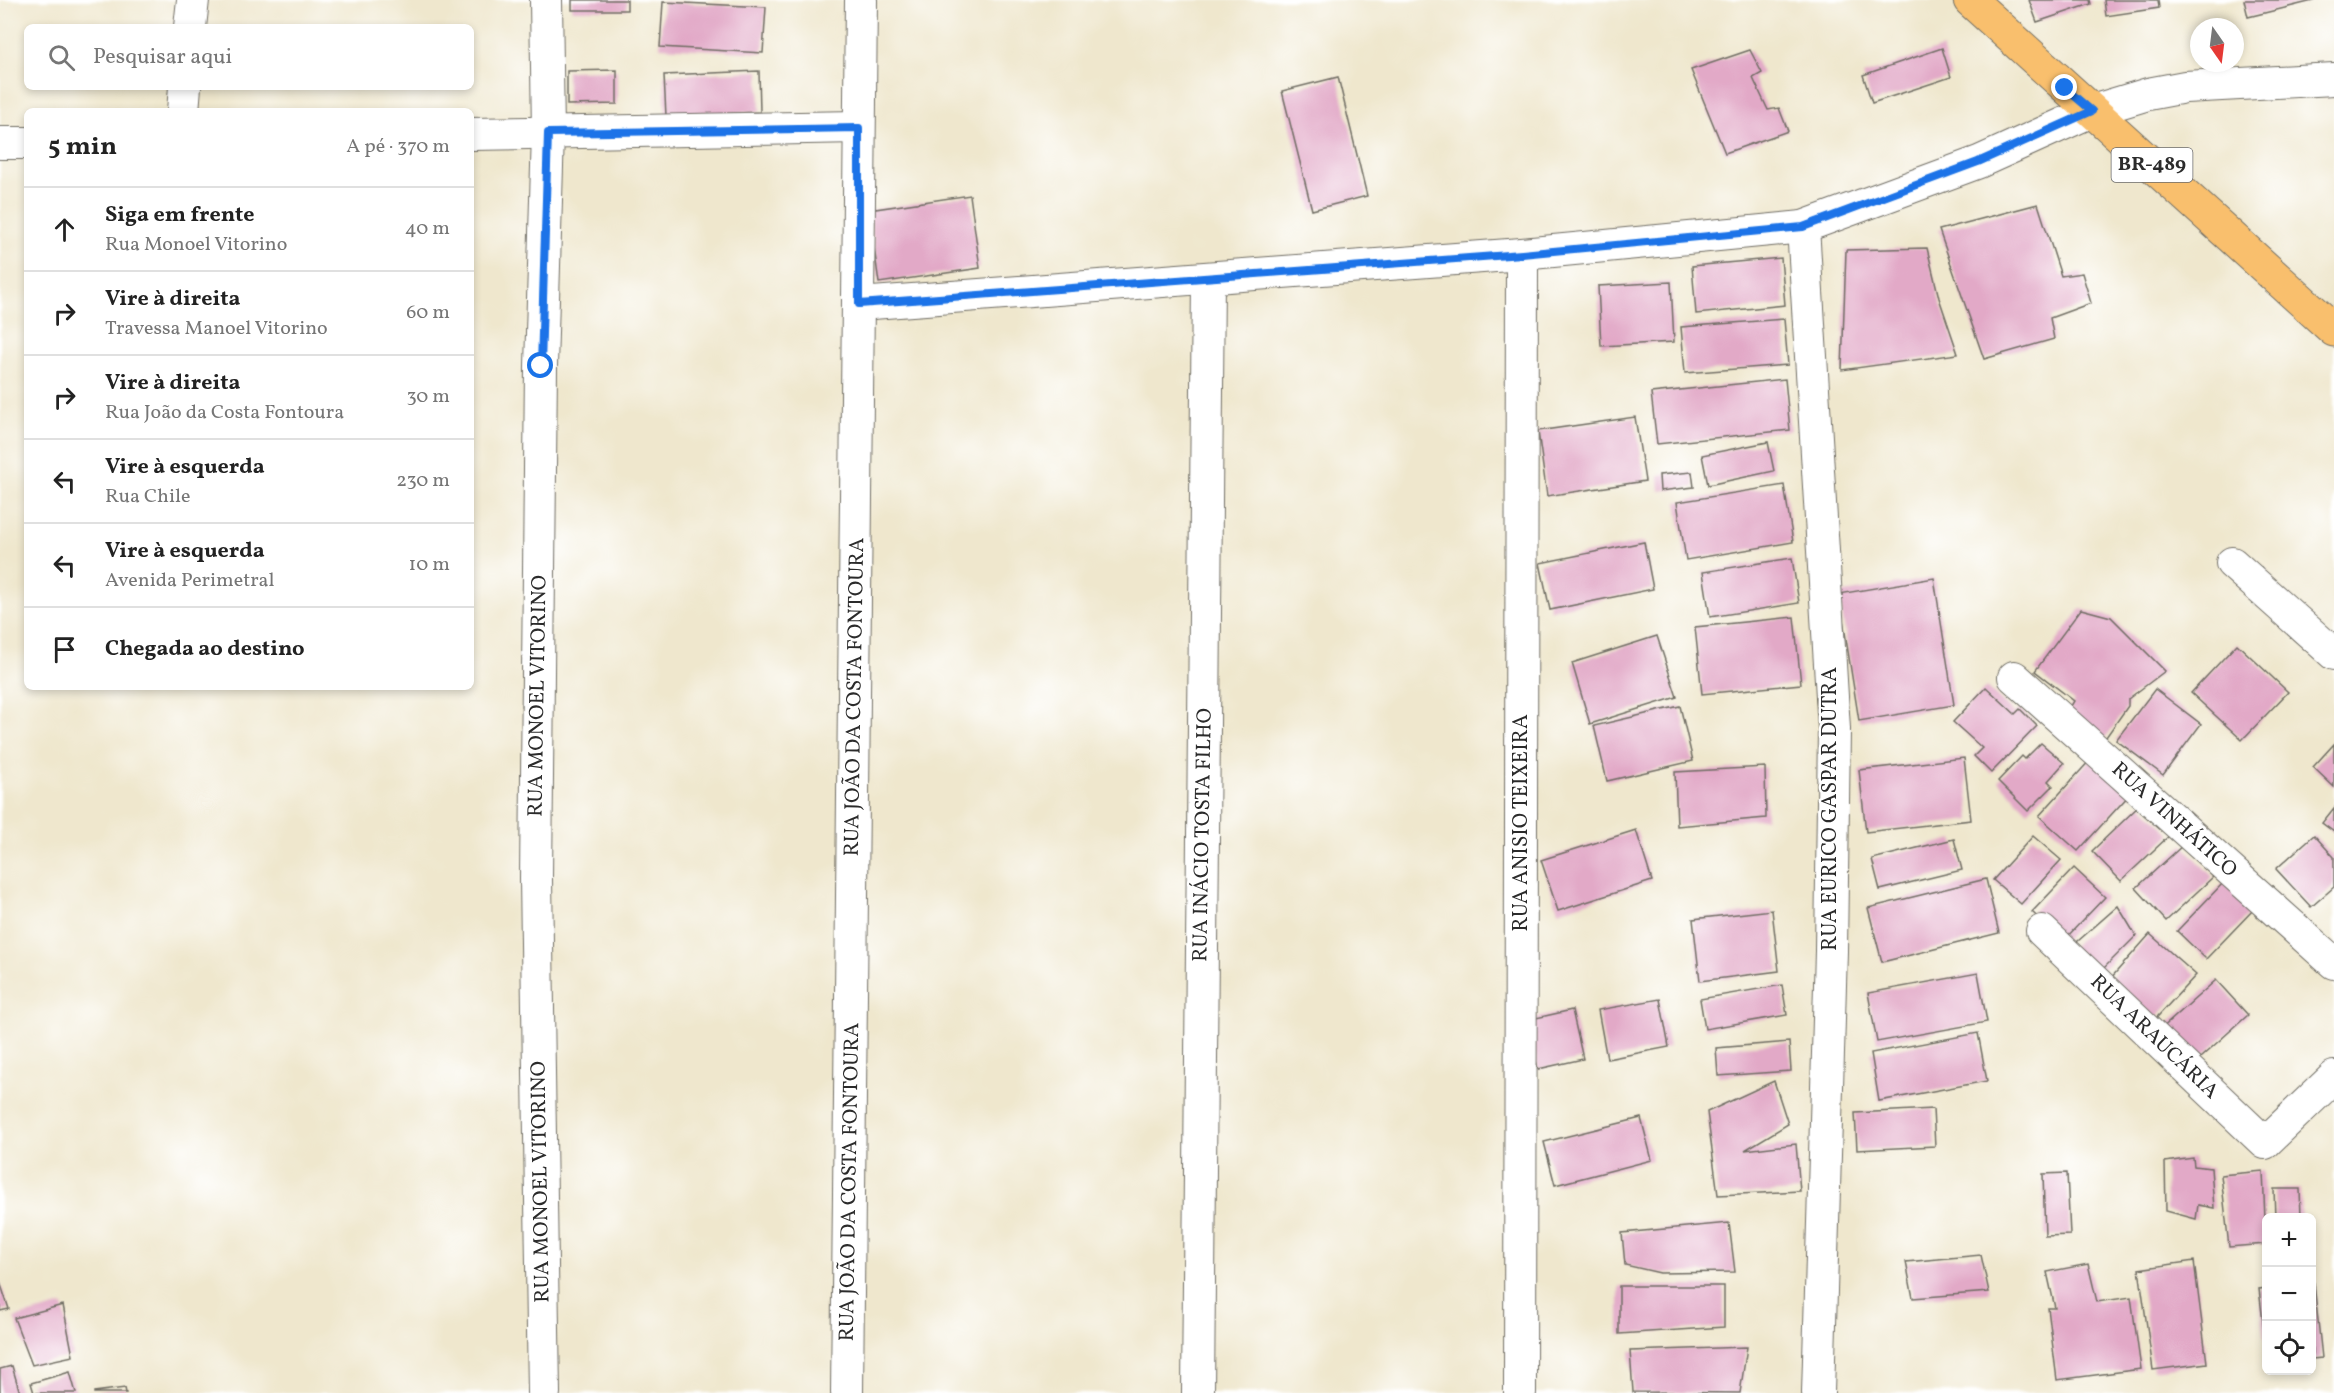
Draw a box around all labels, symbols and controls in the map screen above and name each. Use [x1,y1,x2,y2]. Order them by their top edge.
north arrow [2190,18,2244,72]
search box [24,24,474,90]
icon: search [45,41,78,74]
text: Pesquisar aqui [93,42,232,73]
route end [2051,74,2077,100]
text: 5 min [48,129,117,165]
text: A pé · 370 m [346,133,450,161]
road number: BR-489 [2112,148,2192,182]
text: Siga em frente [105,200,255,231]
icon: ahead [48,213,81,246]
text: 40 m [405,215,450,243]
text: Rua Monoel Vitorino [105,231,287,259]
text: Vire à direita [105,284,241,315]
icon: right [48,297,81,330]
text: 60 m [406,299,450,327]
text: Travessa Manoel Vitorino [105,315,328,343]
route start [527,352,553,378]
text: Vire à direita [105,368,241,399]
icon: right [48,381,81,414]
text: 30 m [406,383,450,411]
text: Rua João da Costa Fontoura [105,399,344,427]
text: Vire à esquerda [105,452,265,483]
icon: left [48,465,81,498]
text: 230 m [396,467,450,495]
text: Rua Chile [105,483,190,511]
text: Vire à esquerda [105,536,265,567]
street label: RUA JOÃO DA COSTA FONTOURA [838,537,872,857]
icon: left [48,549,81,582]
text: 10 m [409,551,450,579]
text: Avenida Perimetral [105,567,275,595]
street label: RUA MONOEL VITORINO [521,575,555,817]
icon: arrive [48,633,81,666]
text: Chegada ao destino [105,634,305,665]
street label: RUA EURICO GASPAR DUTRA [1816,667,1845,951]
street label: RUA INÁCIO TOSTA FILHO [1186,708,1220,962]
street label: RUA ANISIO TEIXEIRA [1507,714,1536,932]
street label: RUA VINHÁTICO [2105,756,2243,884]
street label: RUA ARAUCÁRIA [2083,968,2225,1106]
street label: RUA JOÃO DA COSTA FONTOURA [833,1022,867,1342]
street label: RUA MONOEL VITORINO [524,1061,558,1303]
map controls [2262,1213,2316,1375]
button: + [2262,1213,2316,1267]
button: − [2262,1267,2316,1321]
button: locate [2262,1321,2316,1375]

